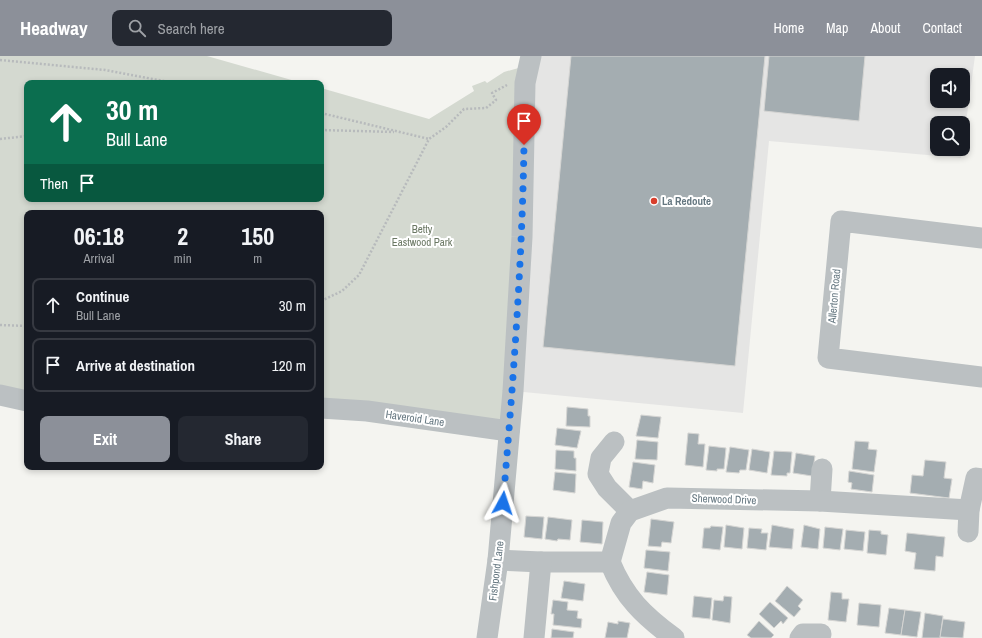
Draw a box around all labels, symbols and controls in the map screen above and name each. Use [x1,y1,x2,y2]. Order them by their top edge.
search box [112,10,392,46]
text: Headway [20,15,88,41]
icon: search [126,17,148,39]
text: Search here [158,18,225,39]
text: Home [773,19,804,37]
text: Map [826,19,848,37]
text: About [870,19,900,37]
text: Contact [922,19,962,37]
map controls [930,68,970,156]
button: sound [930,68,970,108]
text: 30 m [106,91,158,129]
icon: ahead [40,96,92,148]
pin [507,104,541,145]
icon: arrive [513,110,535,132]
button: search [930,116,970,156]
text: Bull Lane [106,127,168,152]
icon: arrive [76,172,98,194]
text: Then [40,173,68,194]
place label: La Redoute [662,194,711,208]
marker: La Redoute [649,196,659,206]
text: 06:18 [74,220,124,252]
text: 2 [177,220,188,252]
text: 150 [241,220,274,252]
park label: Betty Eastwood Park [392,222,453,249]
text: Arrival [84,250,114,267]
text: min [174,250,192,267]
text: m [253,250,262,267]
street label: Allerton Road [825,268,843,325]
text: Continue [76,286,129,307]
icon: ahead [42,294,64,316]
text: 30 m [279,295,306,316]
text: Bull Lane [76,307,120,324]
icon: arrive [42,354,64,376]
text: Arrive at destination [76,355,195,376]
text: 120 m [272,355,306,376]
street label: Haveroid Lane [385,407,445,429]
button: Exit [40,416,170,462]
button: Share [178,416,308,462]
position arrow [482,482,524,524]
street label: Sherwood Drive [691,491,757,507]
street label: Fishpond Lane [485,540,507,602]

